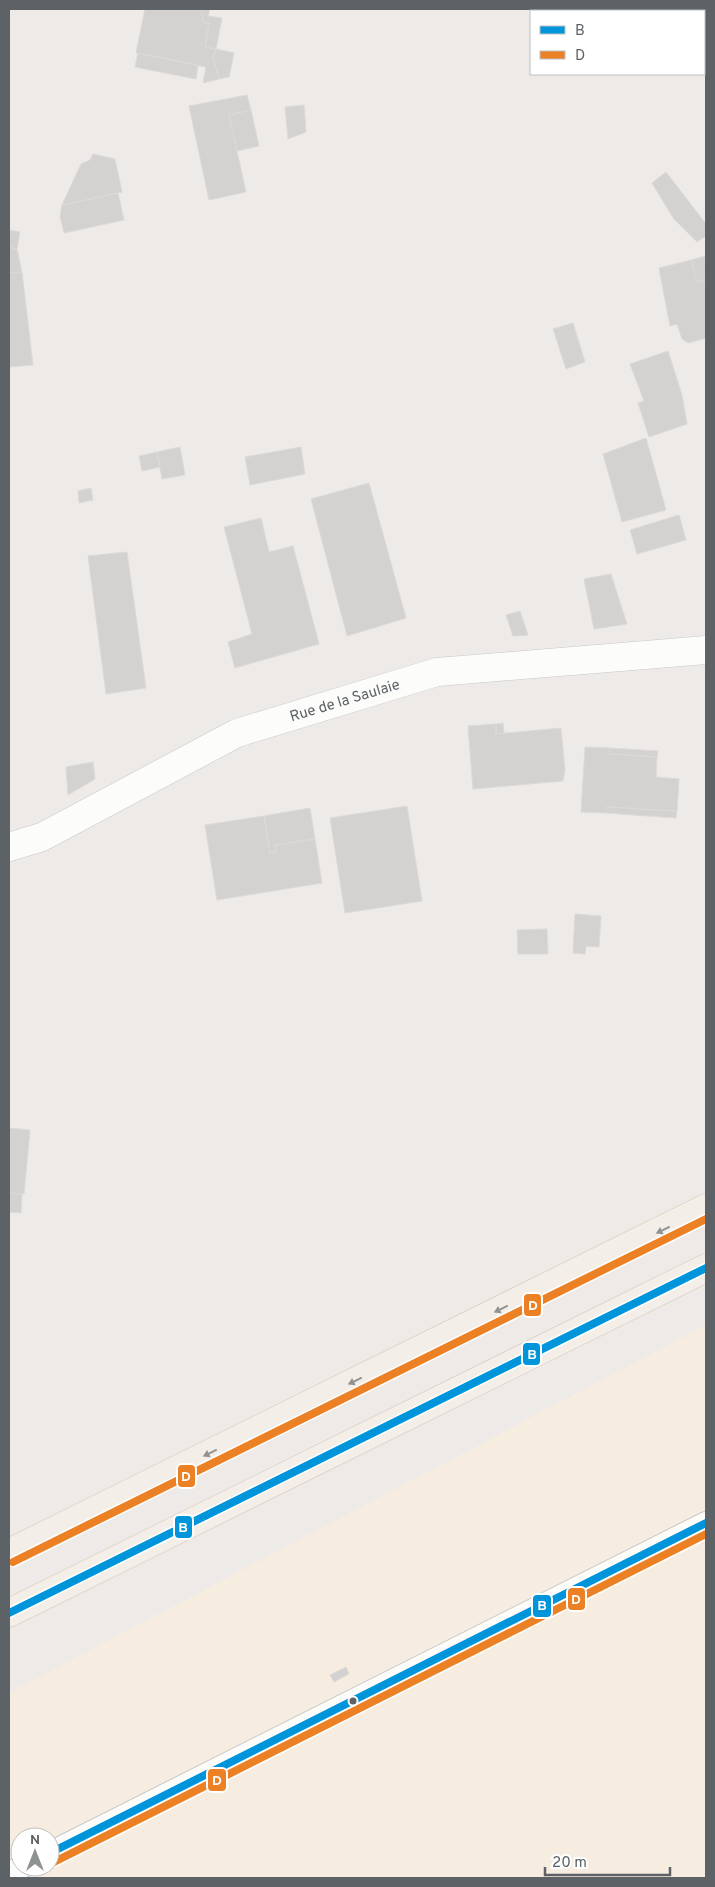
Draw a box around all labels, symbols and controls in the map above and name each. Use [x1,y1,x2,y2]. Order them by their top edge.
legend [530,10,705,75]
text: B [575,22,585,41]
text: D [575,47,585,66]
street label: Rue de la Saulaie [288,676,402,727]
one-way arrow [655,1226,670,1234]
line badge: D [523,1293,542,1317]
text: D [528,1298,538,1315]
one-way arrow [494,1306,508,1314]
line badge: B [522,1342,541,1366]
text: B [527,1347,537,1364]
one-way arrow [348,1377,363,1386]
one-way arrow [203,1450,217,1458]
line badge: D [177,1464,196,1488]
text: D [181,1469,191,1486]
line badge: B [174,1515,193,1539]
text: B [178,1520,188,1537]
line badge: D [567,1587,586,1611]
text: D [571,1592,581,1609]
line badge: B [532,1594,552,1618]
text: B [537,1598,547,1615]
unlabelled marker [348,1696,358,1706]
line badge: D [207,1768,227,1792]
text: D [212,1773,222,1790]
north arrow [10,1827,60,1877]
text: N [30,1832,40,1849]
scale bar [545,1844,670,1876]
text: 20 m [552,1854,587,1873]

